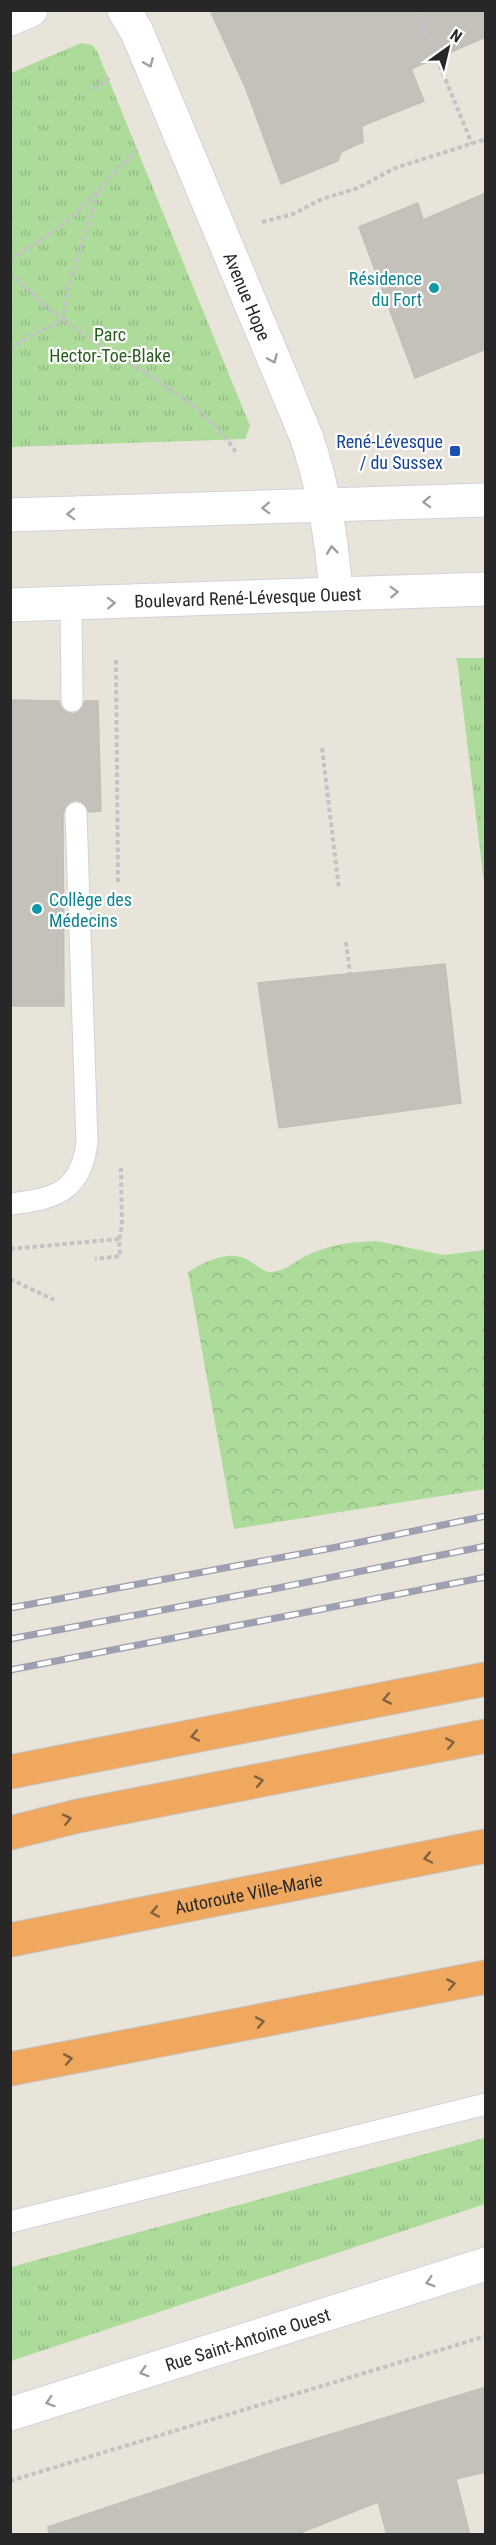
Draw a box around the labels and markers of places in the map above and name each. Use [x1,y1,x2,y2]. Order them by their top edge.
place label: Résidence du Fort [349,268,422,310]
marker: Résidence du Fort [427,281,441,295]
place label: René-Lévesque / du Sussex [336,431,443,473]
marker: René-Lévesque / du Sussex [448,444,462,458]
place label: Collège des Médecins [49,889,132,931]
marker: Collège des Médecins [30,902,44,916]

